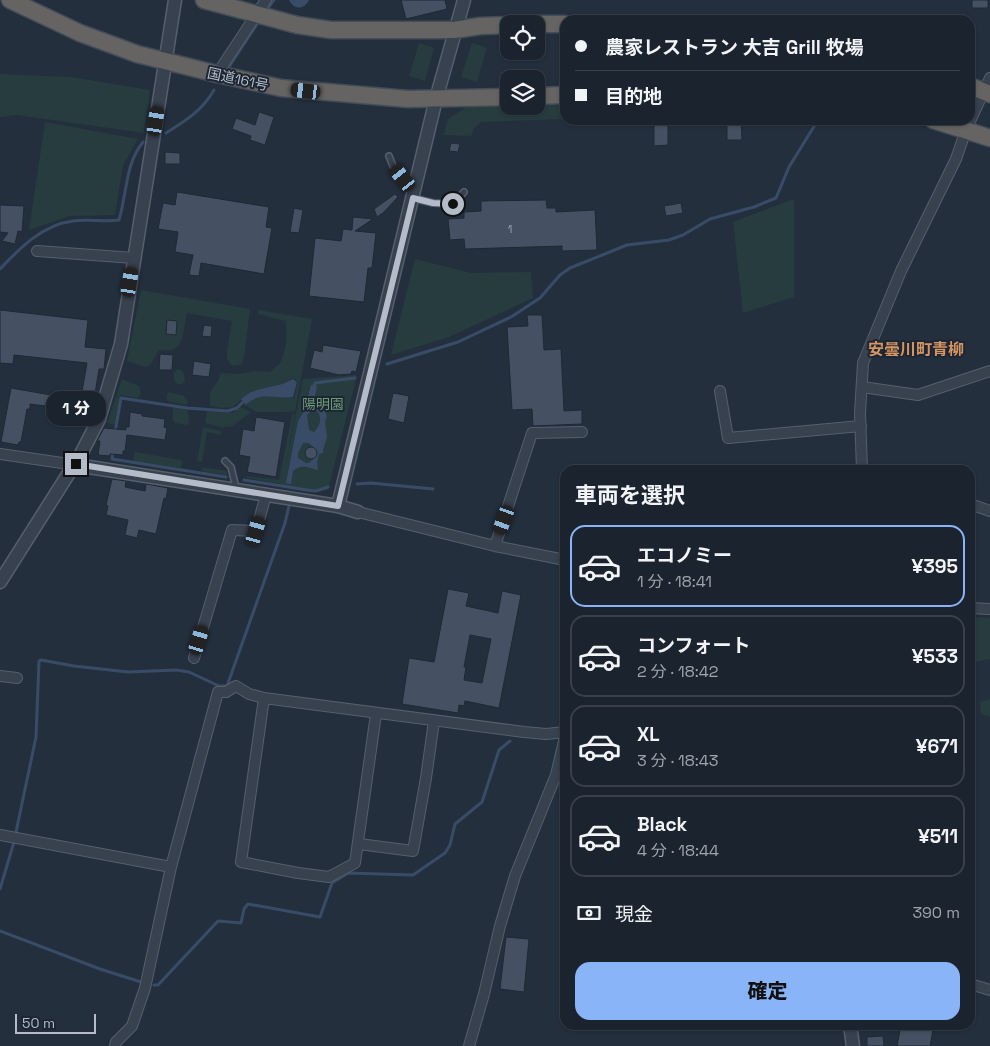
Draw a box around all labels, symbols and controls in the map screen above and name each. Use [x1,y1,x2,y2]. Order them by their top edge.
map controls [500,15,545,115]
button: locate [500,15,545,60]
text: 農家レストラン 大吉 Grill 牧場 [605,35,864,60]
street label: 国道161号 [206,64,270,94]
button: layers [500,70,545,115]
car [290,82,321,100]
text: 目的地 [605,84,662,109]
car [146,105,165,137]
car [387,162,418,194]
route start [442,193,464,215]
house number: 1 [508,222,512,236]
car [120,266,139,298]
district label: 安曇川町青柳 [868,339,964,360]
callout: 1 分 [46,392,106,426]
park label: 陽明園 [302,395,344,413]
text: 1 分 [62,398,90,419]
route end [65,453,87,475]
text: 車両を選択 [575,481,685,509]
car [491,503,516,537]
car [244,515,267,547]
text: エコノミー [637,543,732,568]
icon: car [577,544,622,589]
text: ¥395 [912,554,958,579]
text: 1 分 · 18:41 [637,571,712,592]
car [187,623,210,657]
text: コンフォート [637,633,750,658]
icon: car [577,634,622,679]
text: ¥533 [912,644,958,669]
text: 2 分 · 18:42 [637,661,718,682]
text: XL [637,722,660,747]
icon: car [577,724,622,769]
text: ¥671 [916,734,958,759]
text: 3 分 · 18:43 [637,750,718,771]
text: Black [637,812,687,837]
icon: car [577,814,622,859]
text: ¥511 [918,824,958,849]
text: 4 分 · 18:44 [637,840,719,861]
icon: cash [575,899,603,927]
text: 現金 [615,902,653,927]
text: 390 m [912,902,960,923]
button: 確定 [575,962,960,1020]
scale bar [15,1011,96,1034]
text: 50 m [22,1014,55,1032]

